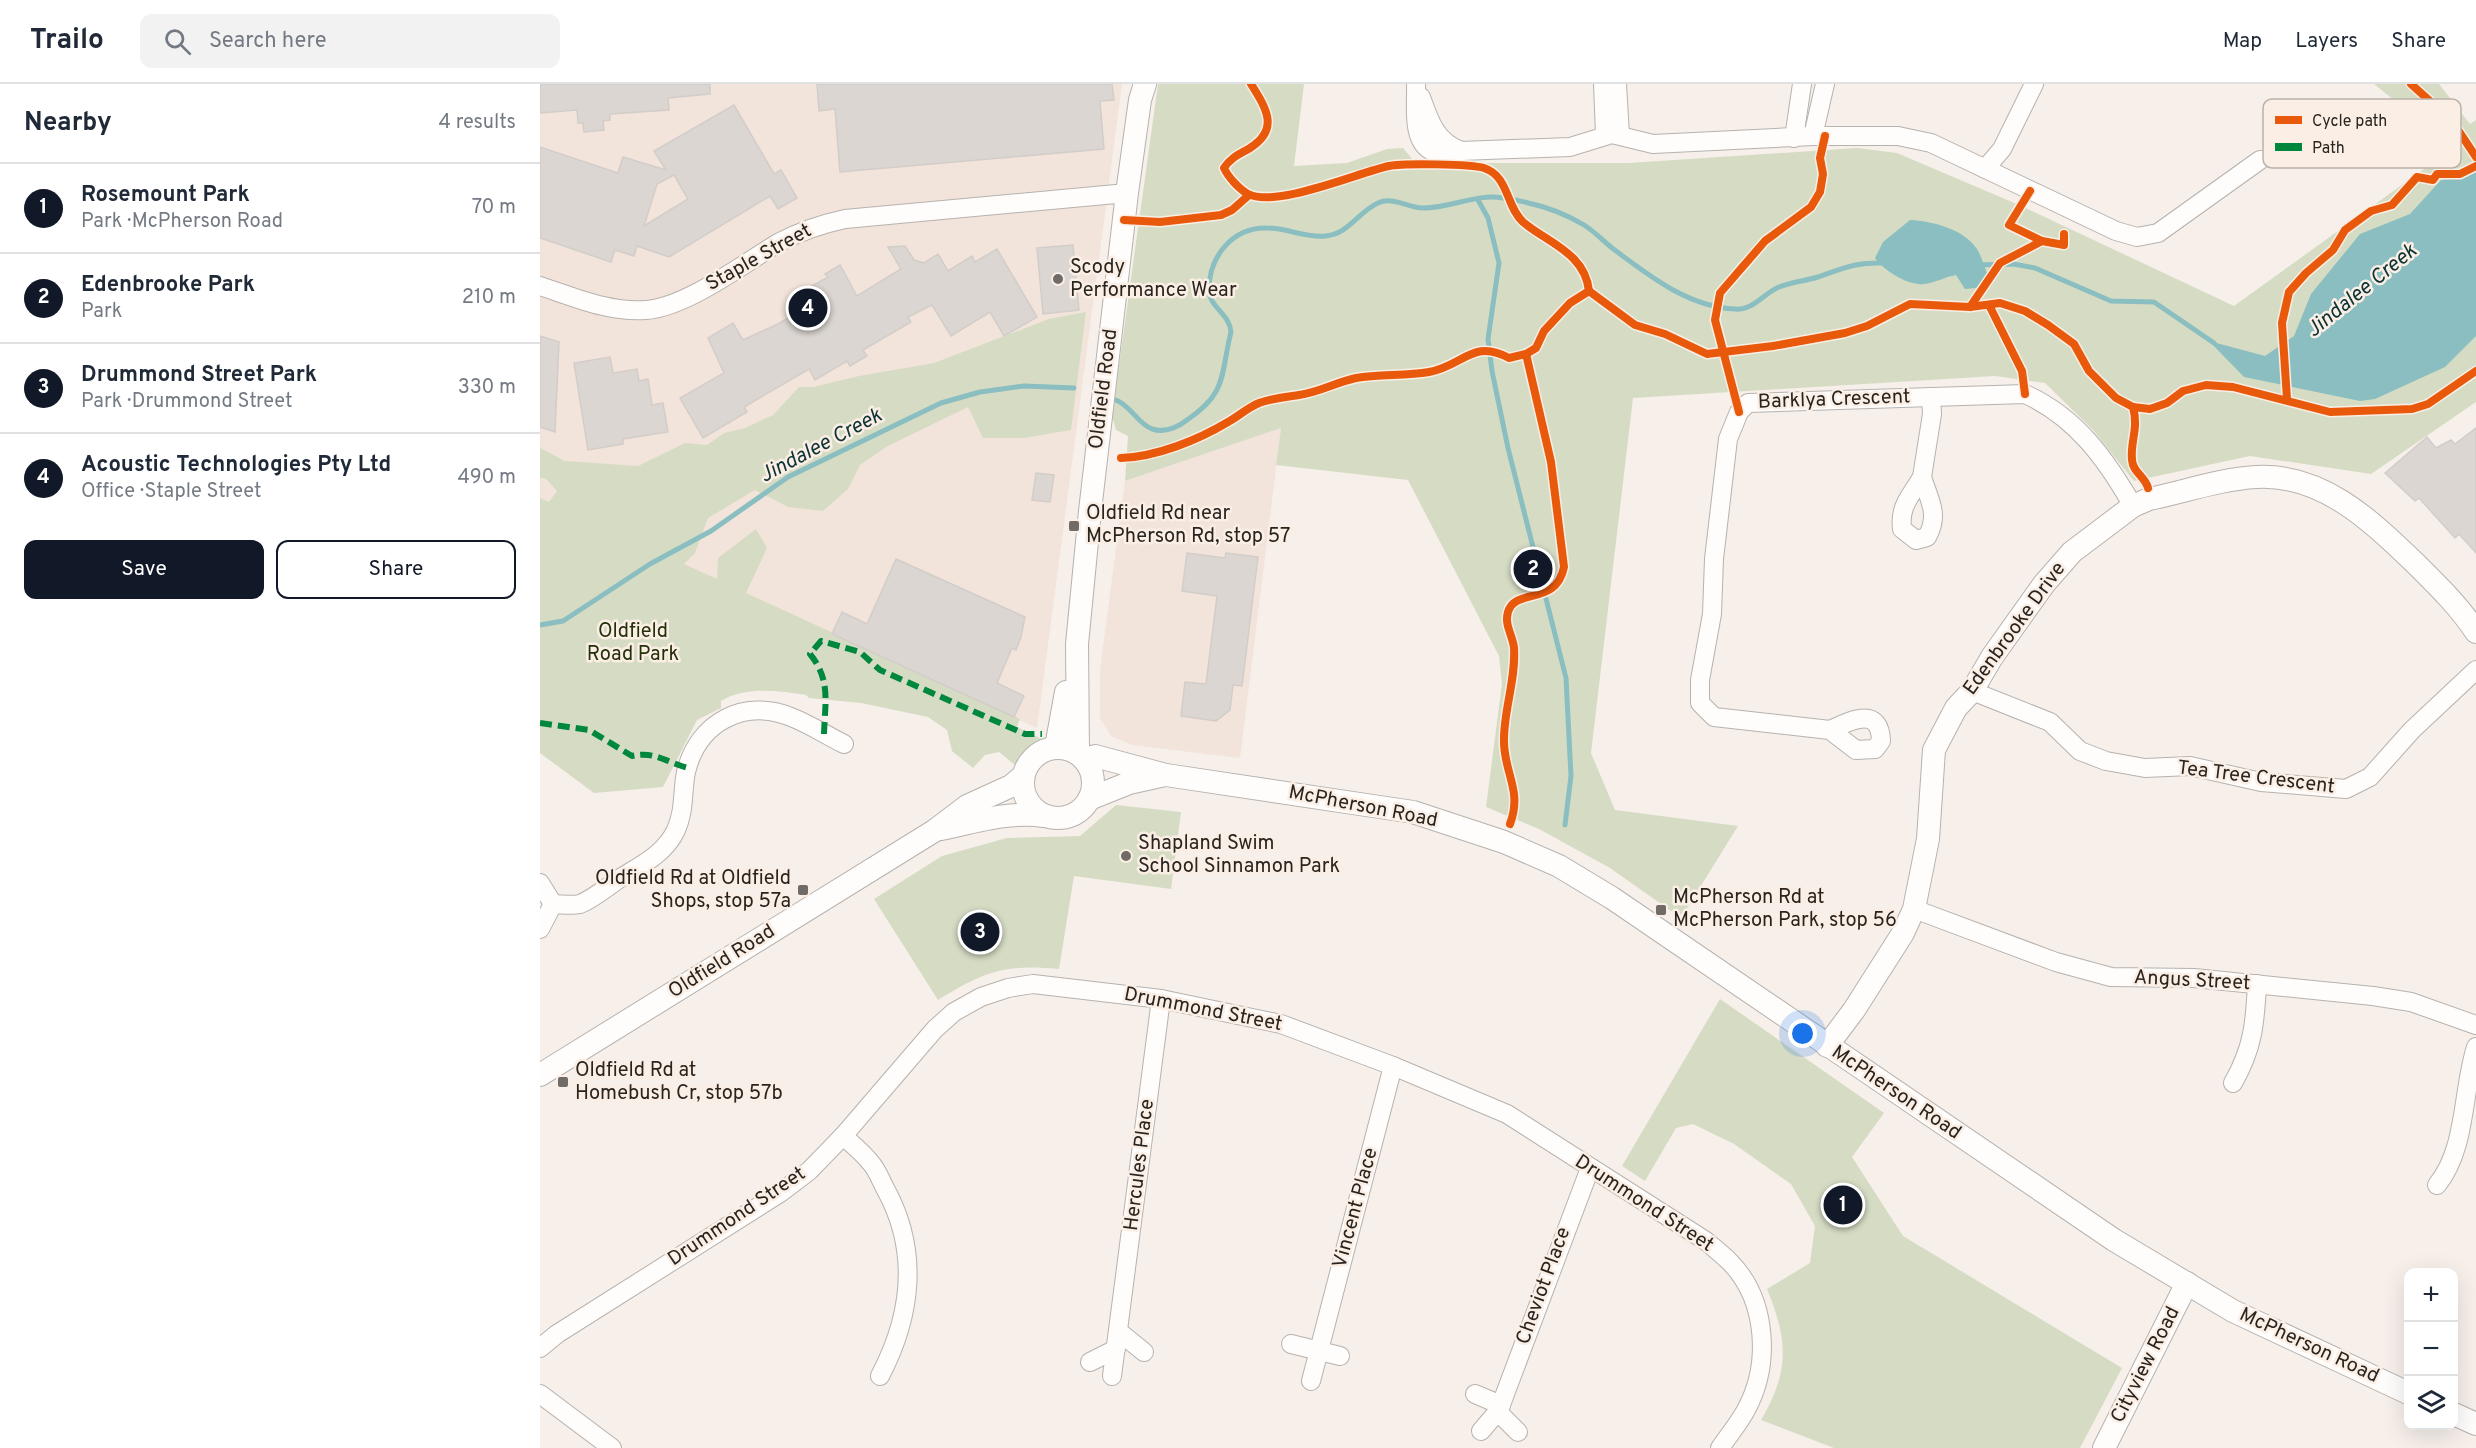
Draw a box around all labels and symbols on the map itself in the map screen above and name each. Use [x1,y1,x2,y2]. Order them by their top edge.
legend [2263,99,2461,168]
text: Cycle path [2312,112,2387,132]
text: Path [2312,139,2345,159]
street label: Staple Street [702,218,816,298]
water label: Jindalee Creek [2301,238,2423,344]
place label: Scody Performance Wear [1070,255,1237,304]
marker: Scody Performance Wear [1051,272,1065,286]
pin: 4 [788,286,828,330]
street label: Oldfield Road [1084,327,1124,451]
street label: Barklya Crescent [1757,384,1911,416]
water label: Jindalee Creek [755,402,887,490]
place label: Oldfield Rd near McPherson Rd, stop 57 [1086,501,1291,550]
marker: Oldfield Rd near McPherson Rd, stop 57 [1067,519,1081,533]
pin: 2 [1514,546,1552,592]
street label: Edenbrooke Drive [1958,557,2072,701]
park label: Oldfield Road Park [587,619,679,668]
street label: Tea Tree Crescent [2176,755,2336,801]
street label: McPherson Road [1286,780,1440,834]
place label: Shapland Swim School Sinnamon Park [1138,831,1340,880]
marker: Shapland Swim School Sinnamon Park [1119,849,1133,863]
place label: Oldfield Rd at Oldfield Shops, stop 57a [595,866,791,915]
marker: Oldfield Rd at Oldfield Shops, stop 57a [796,883,810,897]
place label: McPherson Rd at McPherson Park, stop 56 [1673,885,1897,934]
marker: McPherson Rd at McPherson Park, stop 56 [1654,903,1668,917]
pin: 3 [960,910,1000,954]
street label: Oldfield Road [664,919,780,1005]
street label: Angus Street [2133,965,2251,997]
street label: Drummond Street [1122,982,1284,1038]
your location [1788,1019,1817,1048]
street label: McPherson Road [1826,1040,1966,1146]
place label: Oldfield Rd at Homebush Cr, stop 57b [575,1058,783,1107]
marker: Oldfield Rd at Homebush Cr, stop 57b [556,1075,570,1089]
street label: Hercules Place [1119,1098,1161,1232]
street label: Vincent Place [1327,1145,1385,1271]
street label: Drummond Street [1570,1149,1718,1259]
street label: Drummond Street [663,1161,811,1273]
pin: 1 [1824,1182,1862,1228]
street label: Cheviot Place [1511,1224,1577,1348]
street label: Cityview Road [2105,1302,2187,1428]
street label: McPherson Road [2235,1302,2383,1390]

